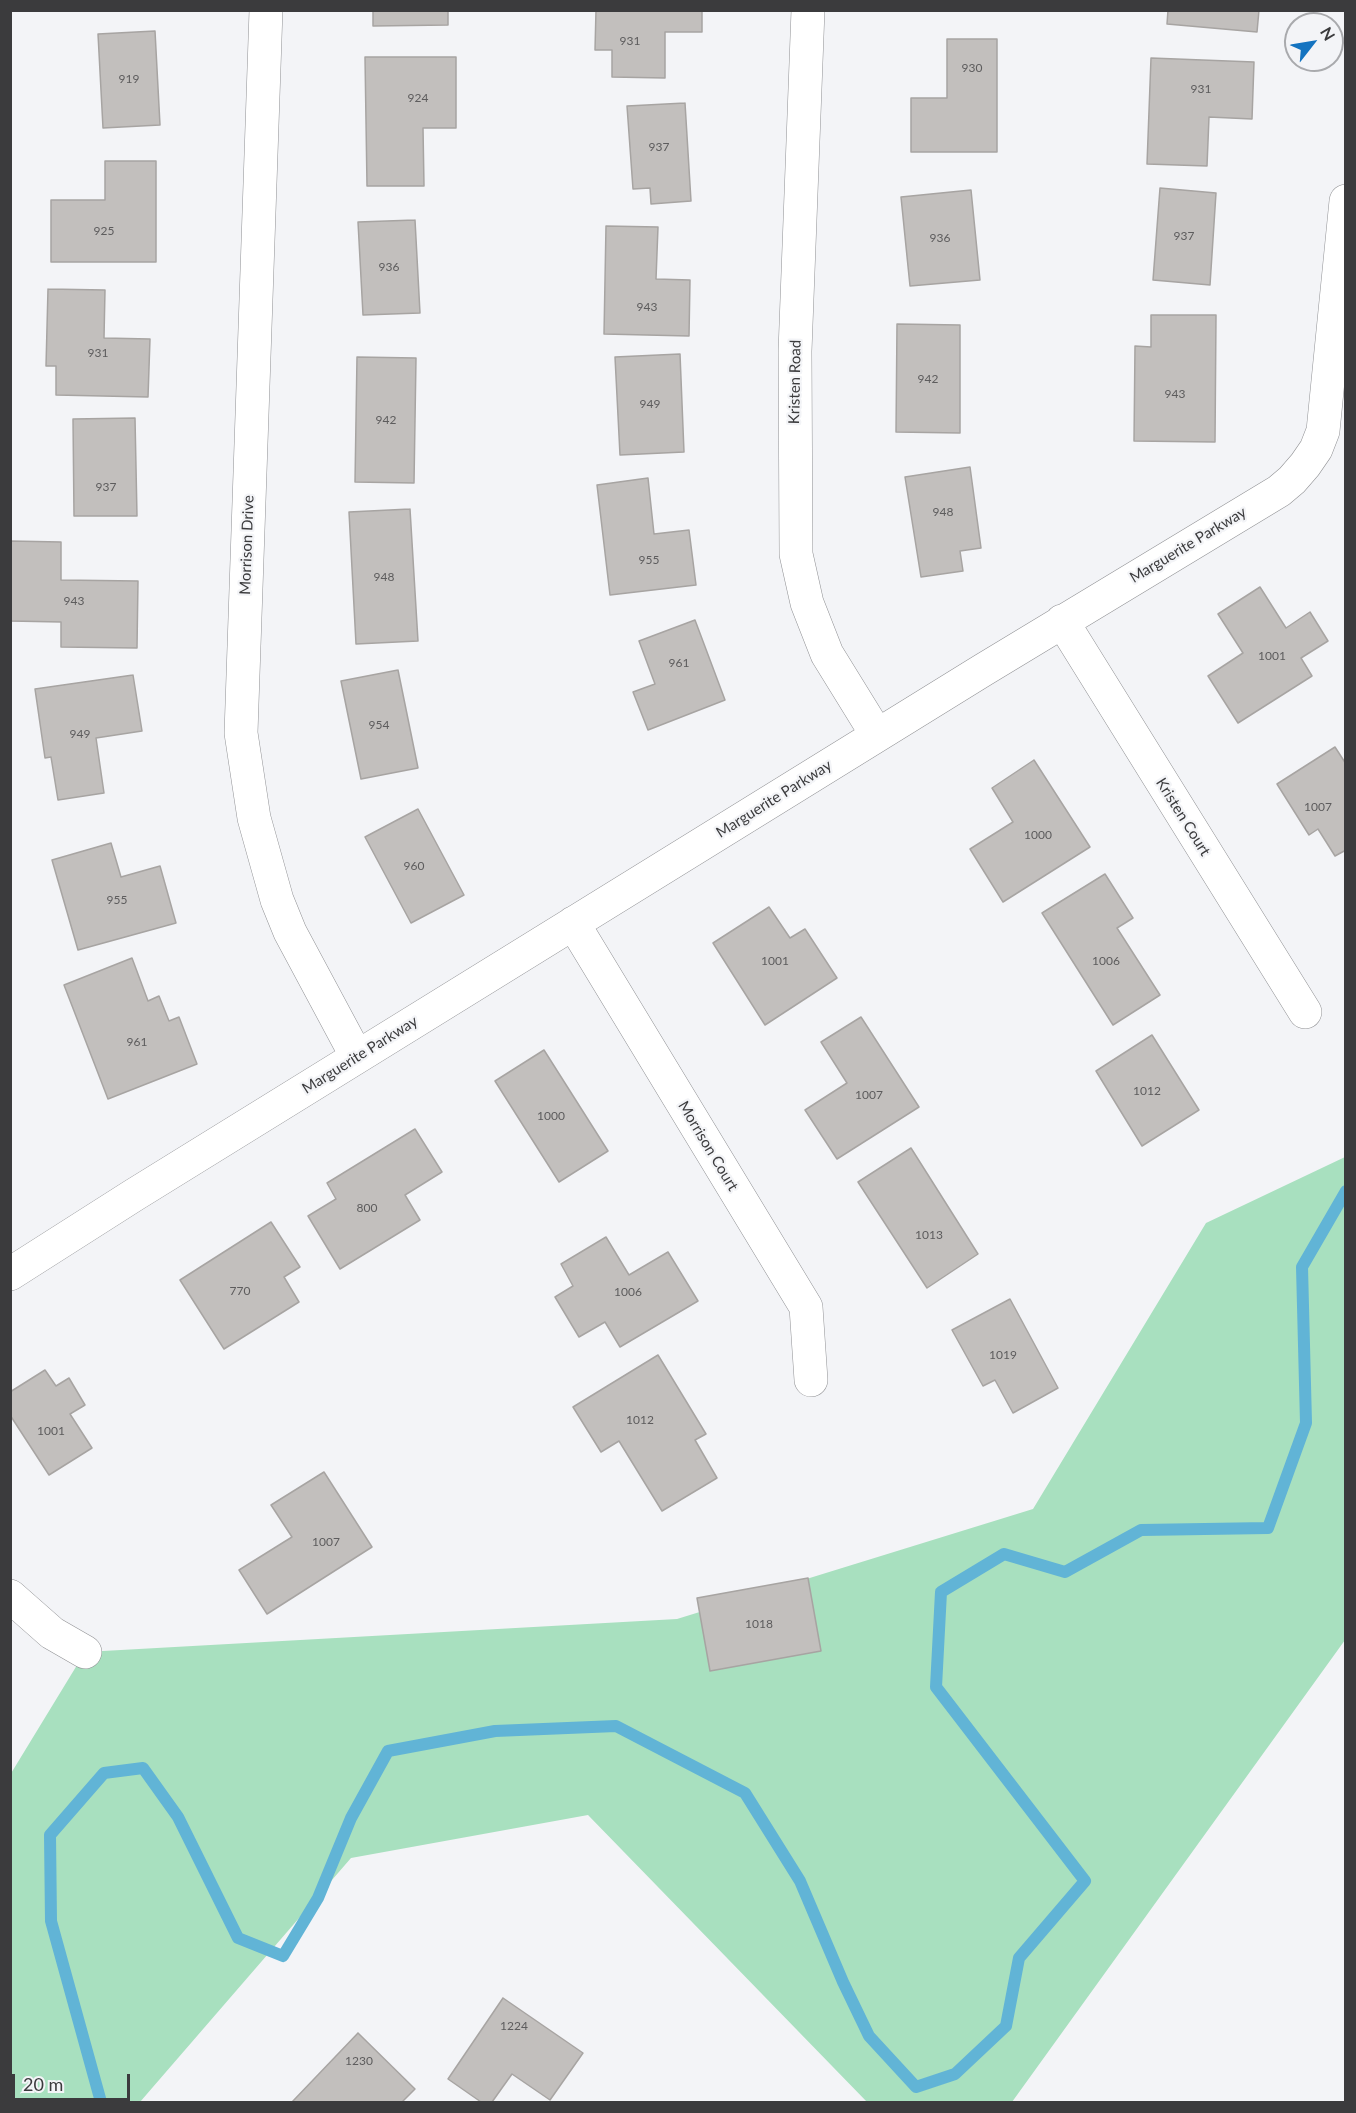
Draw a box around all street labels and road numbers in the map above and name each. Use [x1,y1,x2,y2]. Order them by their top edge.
street label: Kristen Road [785,340,805,424]
street label: Morrison Drive [236,495,258,595]
street label: Marguerite Parkway [1126,503,1250,587]
street label: Marguerite Parkway [713,756,835,842]
street label: Kristen Court [1152,775,1214,859]
street label: Marguerite Parkway [299,1012,421,1098]
street label: Morrison Court [674,1098,742,1194]

